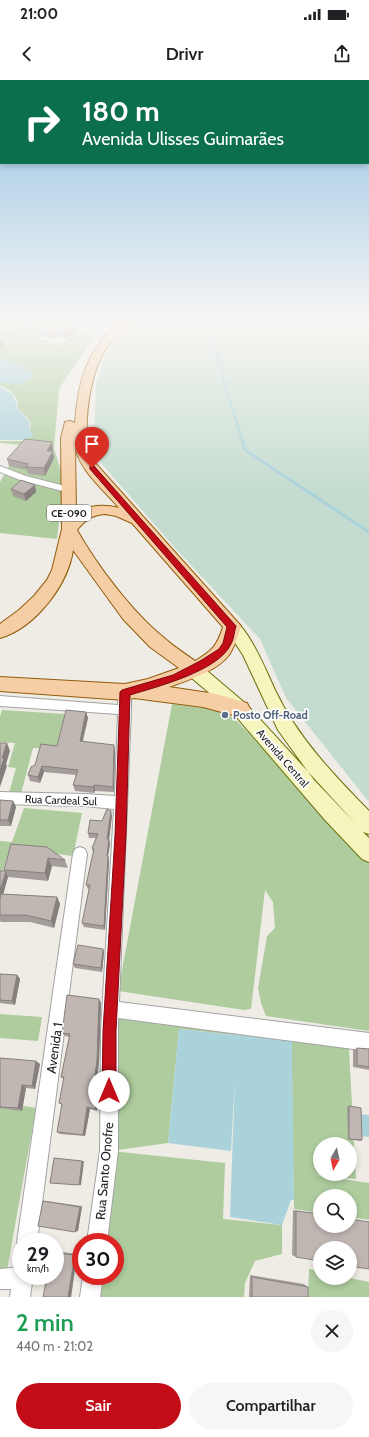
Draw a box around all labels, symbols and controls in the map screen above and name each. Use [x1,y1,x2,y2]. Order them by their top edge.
text: 21:00 [20,5,58,23]
icon: back [16,43,38,65]
text: Drivr [166,43,203,65]
icon: share [331,43,353,65]
text: 180 m [82,94,160,128]
icon: right [16,96,68,148]
text: Avenida Ulisses Guimarães [82,128,284,150]
pin [75,427,109,468]
icon: arrive [81,433,103,455]
road number: CE-090 [47,505,91,521]
place label: Posto Off-Road [233,708,308,722]
marker: Posto Off-Road [220,710,230,720]
street label: Avenida Central [254,726,312,790]
street label: Rua Cardeal Sul [25,792,98,808]
street label: Avenida 1 [43,1022,65,1074]
position arrow [88,1070,130,1112]
street label: Rua Santo Onofre [92,1121,116,1221]
north arrow [313,1137,357,1181]
map controls [313,1137,357,1285]
button: search [313,1189,357,1233]
speed limit sign: 30 [72,1233,124,1285]
button: layers [313,1241,357,1285]
text: 29 [27,1242,49,1266]
text: km/h [27,1262,49,1275]
text: 2 min [16,1308,74,1337]
button: close [311,1310,353,1352]
text: 440 m · 21:02 [16,1338,93,1354]
button: Sair [16,1383,181,1429]
button: Compartilhar [189,1383,353,1429]

